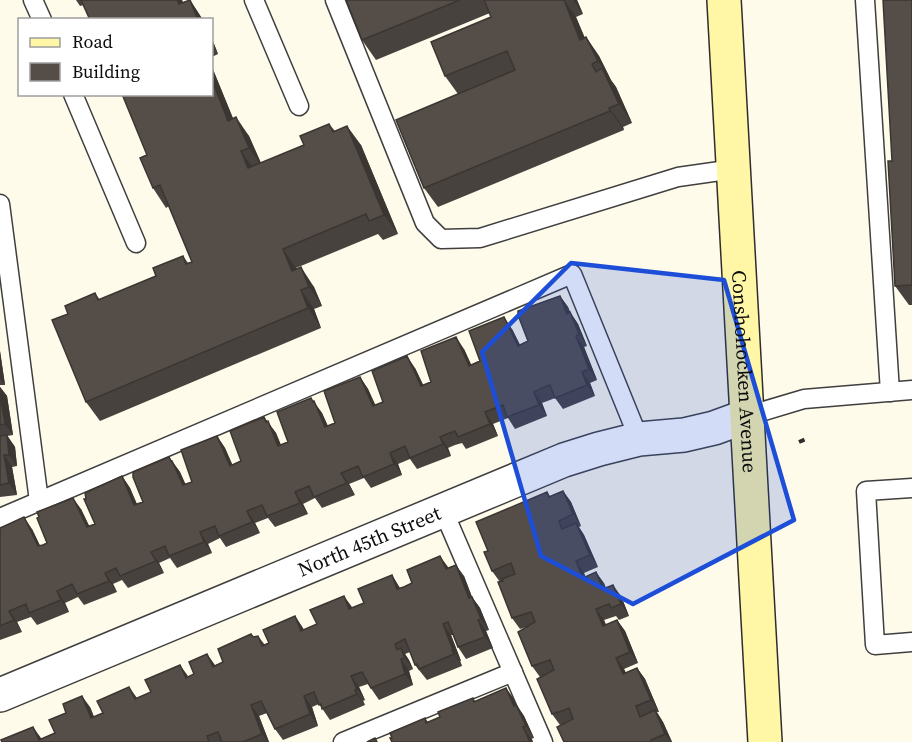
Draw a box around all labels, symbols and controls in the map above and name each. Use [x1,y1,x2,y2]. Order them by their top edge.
legend [18,18,213,96]
text: Road [72,29,113,54]
text: Building [72,59,140,84]
street label: Conshohocken Avenue [725,269,764,473]
street label: North 45th Street [293,499,445,583]

